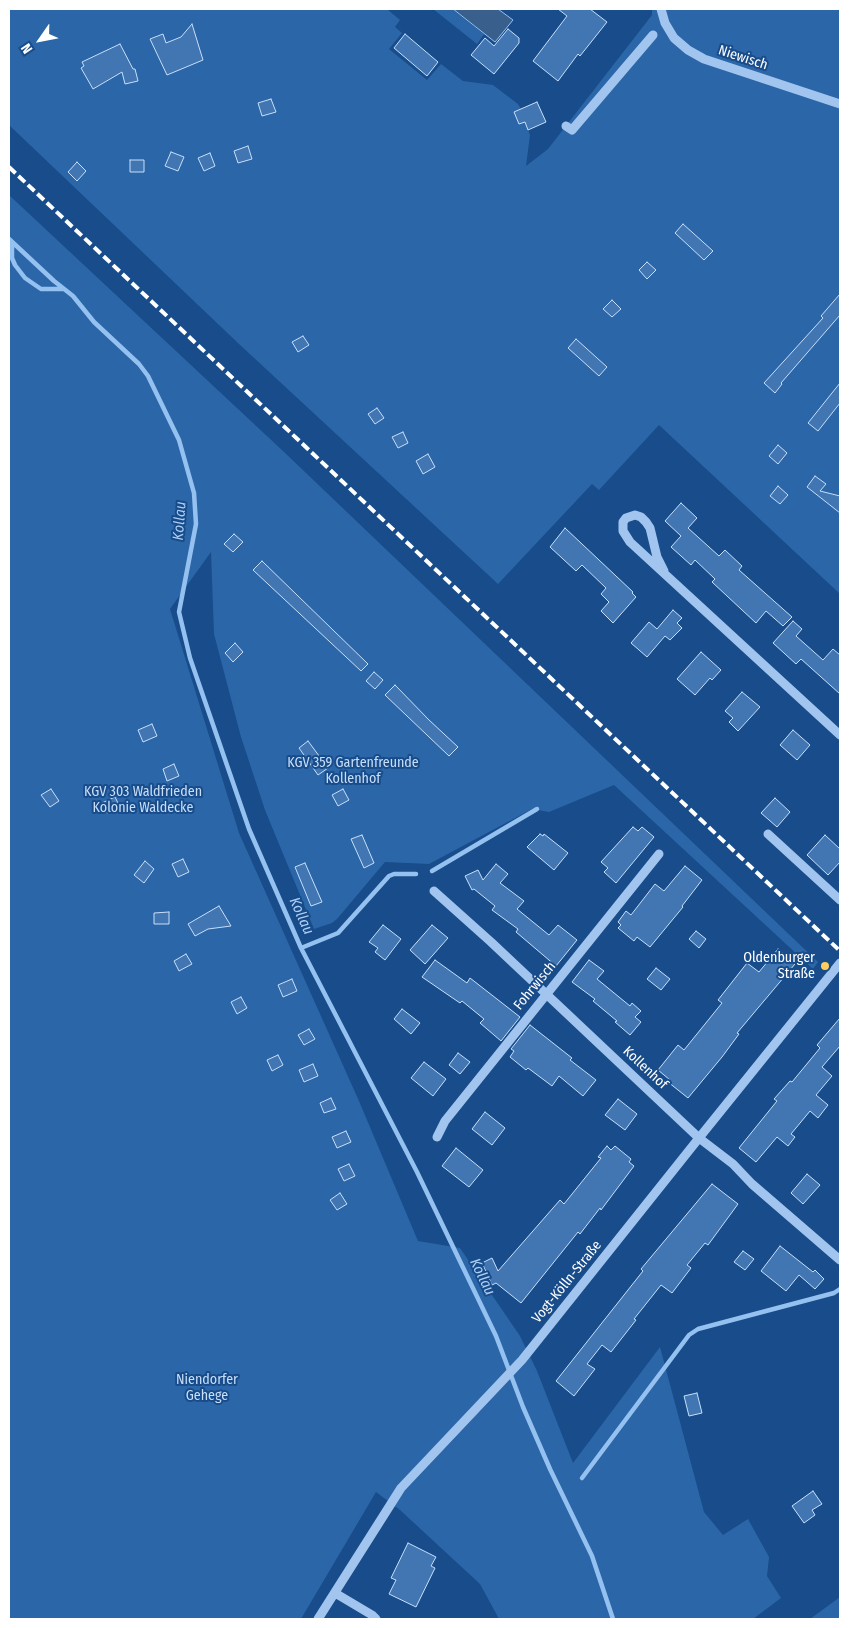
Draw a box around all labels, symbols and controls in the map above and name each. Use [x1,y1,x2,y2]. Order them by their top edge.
north arrow [15,15,65,65]
text: N [18,40,36,57]
street label: Niewisch [716,42,770,74]
water label: Kollau [170,501,190,541]
park label: KGV 359 Gartenfreunde Kollenhof [287,755,419,788]
park label: KGV 303 Waldfrieden Kolonie Waldecke [84,784,202,816]
water label: Kollau [285,895,317,937]
place label: Oldenburger Straße [743,950,815,982]
street label: Fohrwisch [510,958,560,1014]
marker: Oldenburger Straße [819,960,831,972]
street label: Kollenhof [619,1043,671,1093]
street label: Vogt-Kölln-Straße [529,1237,605,1327]
water label: Kollau [465,1256,499,1298]
park label: Niendorfer Gehege [176,1372,238,1404]

